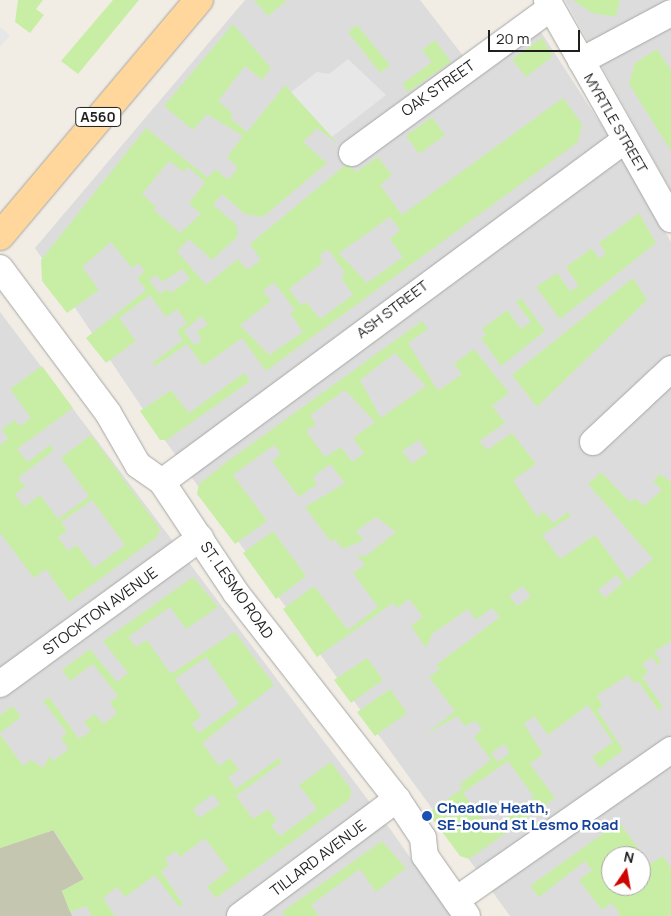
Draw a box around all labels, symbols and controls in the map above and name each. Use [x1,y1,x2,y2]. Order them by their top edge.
scale bar [491,20,584,52]
text: 20 m [496,28,529,49]
street label: OAK STREET [398,56,478,120]
street label: MYRTLE STREET [580,70,652,176]
road number: A560 [74,105,122,128]
street label: ASH STREET [352,276,432,342]
street label: ST. LESMO ROAD [197,538,277,642]
street label: STOCKTON AVENUE [39,563,161,659]
place label: Cheadle Heath, SE-bound St Lesmo Road [437,798,619,833]
marker: Cheadle Heath, SE-bound St Lesmo Road [421,810,433,822]
street label: TILLARD AVENUE [267,816,369,900]
north arrow [601,846,651,896]
text: N [622,846,636,867]

